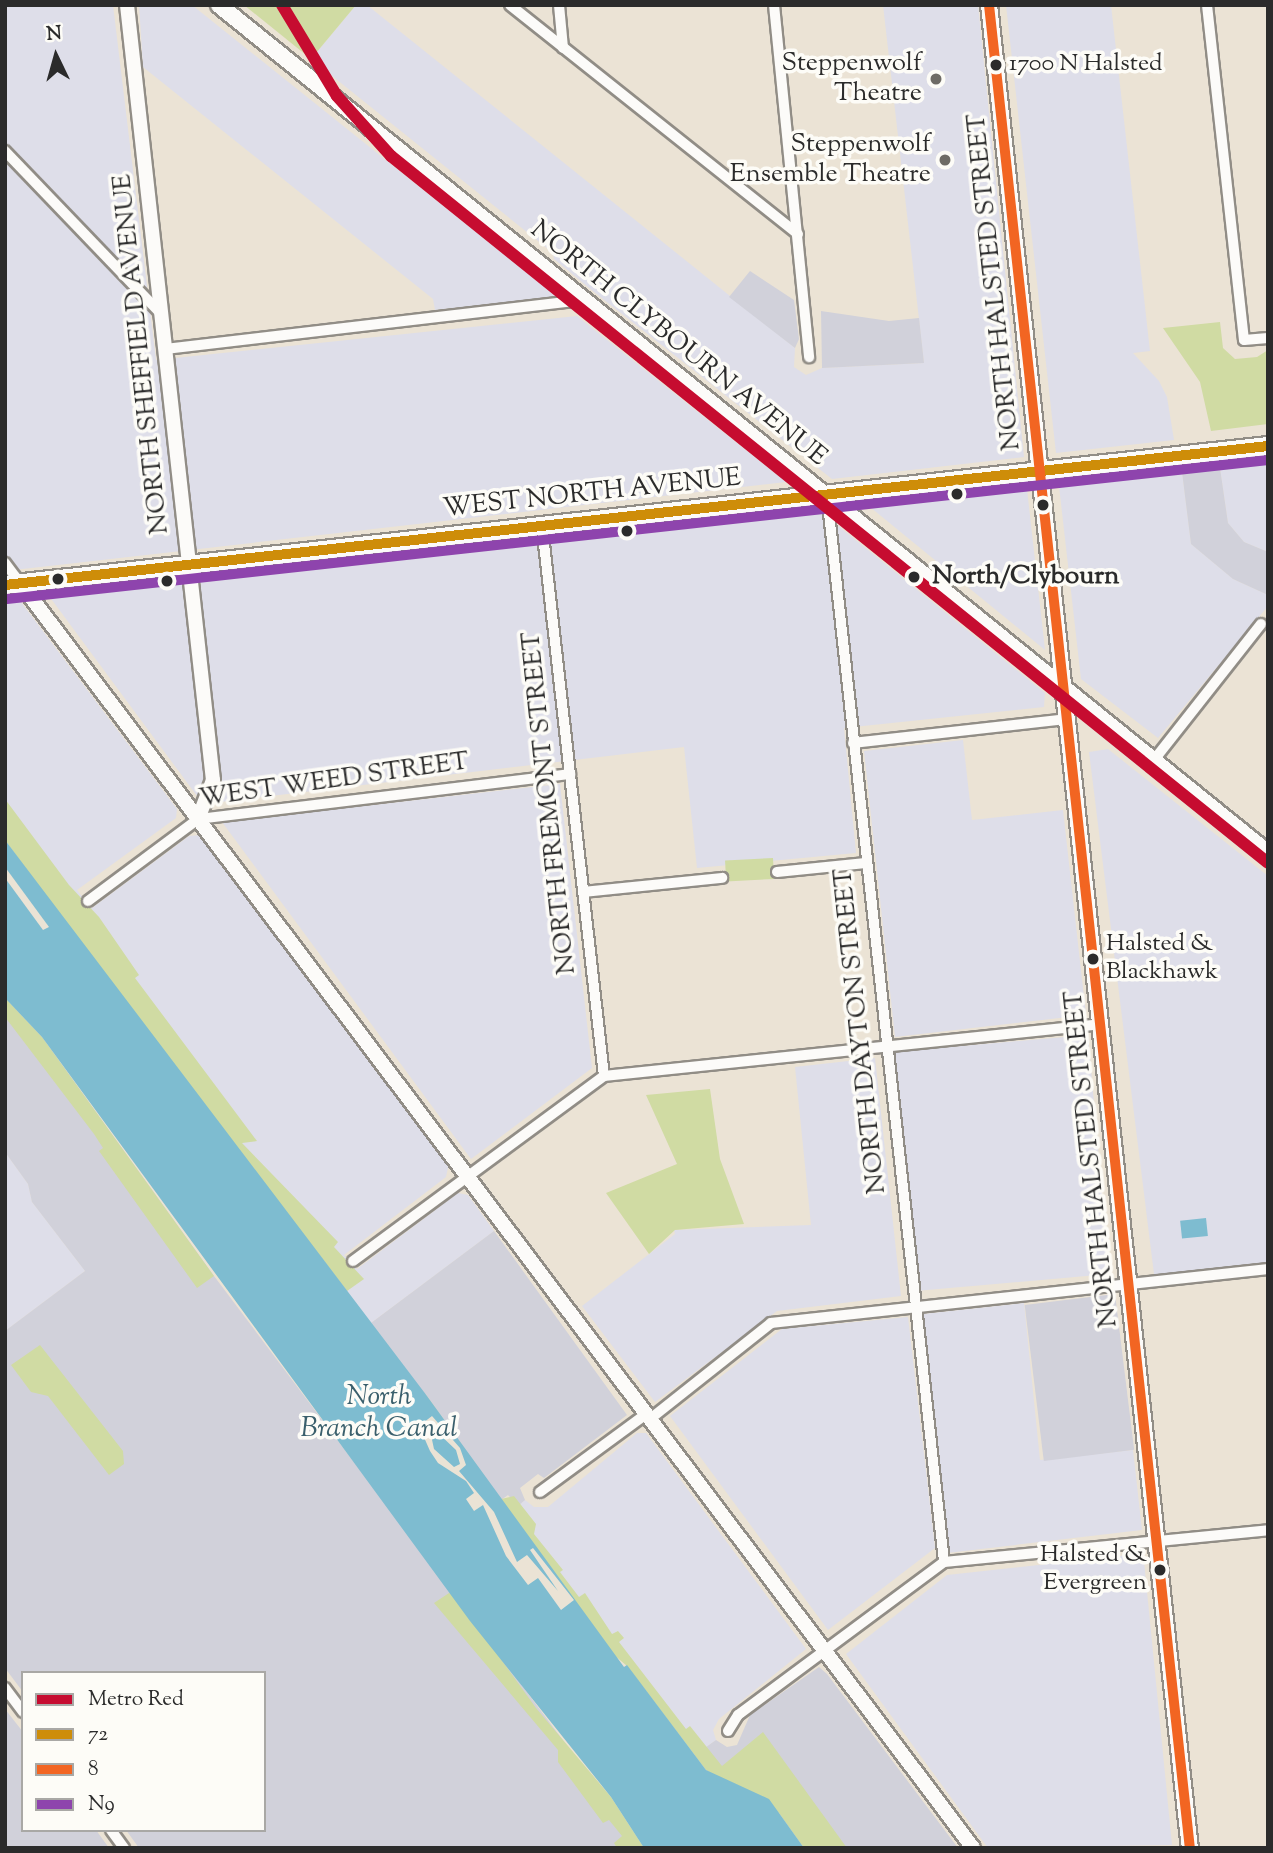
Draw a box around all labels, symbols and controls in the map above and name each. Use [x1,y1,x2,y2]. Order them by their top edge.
text: N [45,20,63,49]
north arrow [21,21,91,91]
place label: Steppenwolf Theatre [781,48,922,110]
place label: 1700 N Halsted [1009,51,1163,79]
marker: 1700 N Halsted [989,58,1003,72]
marker: Steppenwolf Theatre [928,71,944,87]
street label: NORTH HALSTED STREET [962,112,1028,452]
place label: Steppenwolf Ensemble Theatre [730,129,931,190]
marker: Steppenwolf Ensemble Theatre [937,152,953,168]
street label: NORTH SHEFFIELD AVENUE [108,172,176,536]
street label: NORTH CLYBOURN AVENUE [523,215,833,473]
street label: WEST NORTH AVENUE [442,463,742,525]
unlabelled marker [950,487,964,501]
unlabelled marker [1036,498,1050,512]
unlabelled marker [620,524,634,538]
place label: North/Clybourn [932,561,1119,593]
marker: North/Clybourn [902,565,926,589]
unlabelled marker [51,572,65,586]
unlabelled marker [160,574,174,588]
street label: NORTH FREMONT STREET [516,630,584,976]
street label: WEST WEED STREET [197,747,471,815]
street label: NORTH DAYTON STREET [828,867,894,1195]
place label: Halsted & Blackhawk [1106,931,1218,987]
marker: Halsted & Blackhawk [1086,952,1100,966]
street label: NORTH HALSTED STREET [1059,989,1125,1329]
water label: North Branch Canal [300,1380,458,1446]
place label: Halsted & Evergreen [1040,1542,1147,1598]
marker: Halsted & Evergreen [1153,1563,1167,1577]
legend [21,1671,266,1832]
text: Metro Red [88,1685,184,1715]
text: 72 [88,1720,108,1750]
text: 8 [88,1755,99,1785]
text: N9 [88,1790,115,1820]

